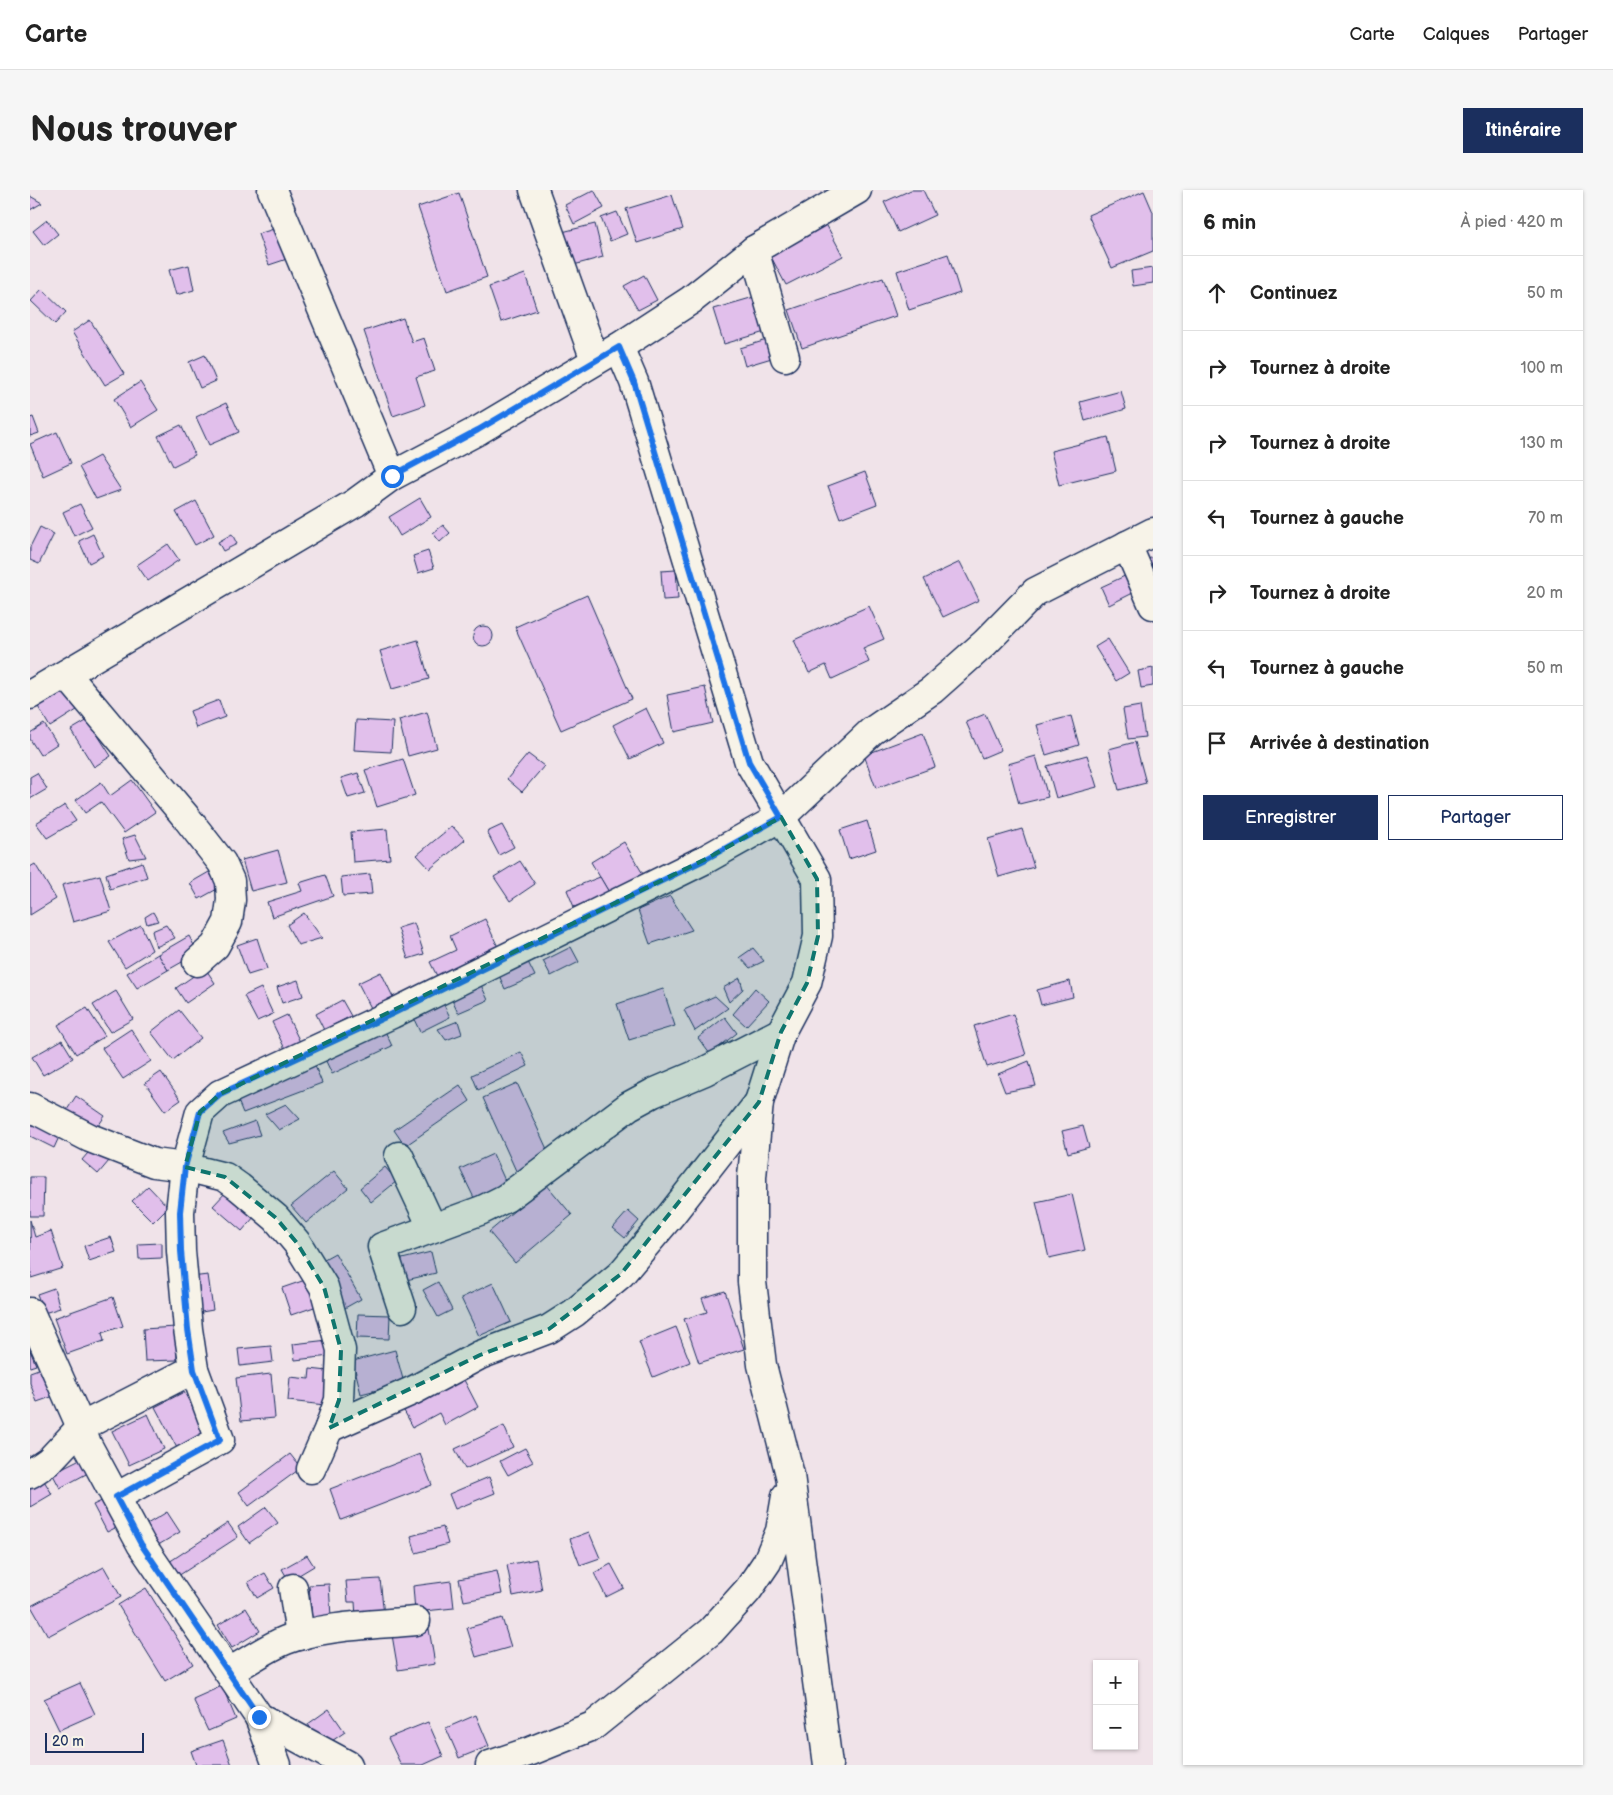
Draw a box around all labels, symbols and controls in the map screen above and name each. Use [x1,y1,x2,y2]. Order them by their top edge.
text: Carte [25,20,87,49]
text: Carte [1349,24,1395,45]
text: Calques [1423,24,1490,45]
text: Partager [1518,24,1588,45]
button: Itinéraire [1463,108,1583,153]
text: Nous trouver [30,109,237,152]
text: 6 min [1203,210,1256,235]
text: À pied · 420 m [1461,213,1563,232]
icon: ahead [1203,279,1231,307]
text: Continuez [1250,282,1337,305]
text: 50 m [1527,284,1563,303]
icon: right [1203,354,1231,382]
text: Tournez à droite [1250,357,1391,380]
text: 100 m [1520,359,1563,378]
icon: right [1203,429,1231,457]
text: Tournez à droite [1250,432,1391,455]
text: 130 m [1520,434,1563,453]
route start [381,465,404,488]
icon: left [1203,504,1231,532]
text: Tournez à gauche [1250,507,1404,530]
text: 70 m [1528,509,1563,528]
icon: right [1203,579,1231,607]
text: Tournez à droite [1250,582,1391,605]
text: 20 m [1527,584,1563,603]
icon: left [1203,654,1231,682]
text: Tournez à gauche [1250,657,1404,680]
text: 50 m [1527,659,1563,678]
icon: arrive [1203,729,1231,757]
text: Arrivée à destination [1250,732,1429,755]
button: Enregistrer [1203,795,1378,840]
button: Partager [1388,795,1563,840]
map controls [1093,1660,1138,1750]
button: + [1093,1660,1138,1705]
button: − [1093,1705,1138,1750]
route end [248,1706,271,1729]
scale bar [45,1730,144,1753]
text: 20 m [52,1733,84,1750]

